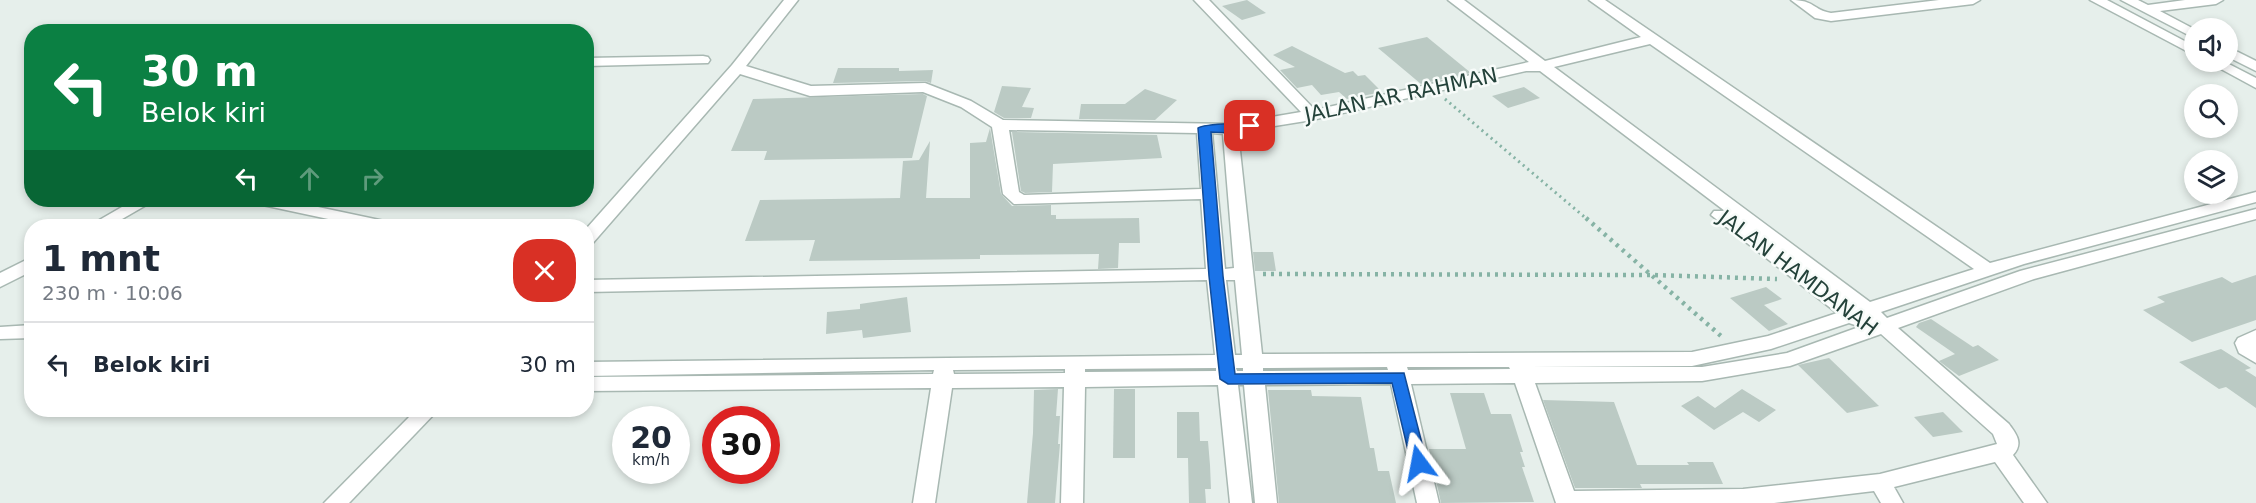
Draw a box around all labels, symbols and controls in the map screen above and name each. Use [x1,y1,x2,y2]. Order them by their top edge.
map controls [2184,18,2238,204]
button: sound [2184,18,2238,72]
text: 30 m [141,47,258,96]
icon: left [42,48,120,126]
street label: JALAN AR RAHMAN [1300,63,1500,128]
button: search [2184,84,2238,138]
text: Belok kiri [141,97,266,128]
pin [1224,100,1275,151]
icon: arrive [1233,109,1266,142]
button: layers [2184,150,2238,204]
icon: left [230,162,263,195]
icon: ahead [293,162,326,195]
icon: right [356,162,389,195]
street label: JALAN HAMDANAH [1712,204,1882,341]
text: 1 mnt [42,238,160,279]
button: close [513,239,576,302]
text: 230 m · 10:06 [42,281,183,305]
icon: left [42,348,75,381]
text: Belok kiri [93,352,210,377]
text: 30 m [520,352,576,377]
speed limit sign: 30 [702,406,780,484]
text: 20 [630,420,672,455]
position arrow [1387,431,1451,495]
text: km/h [632,451,670,469]

